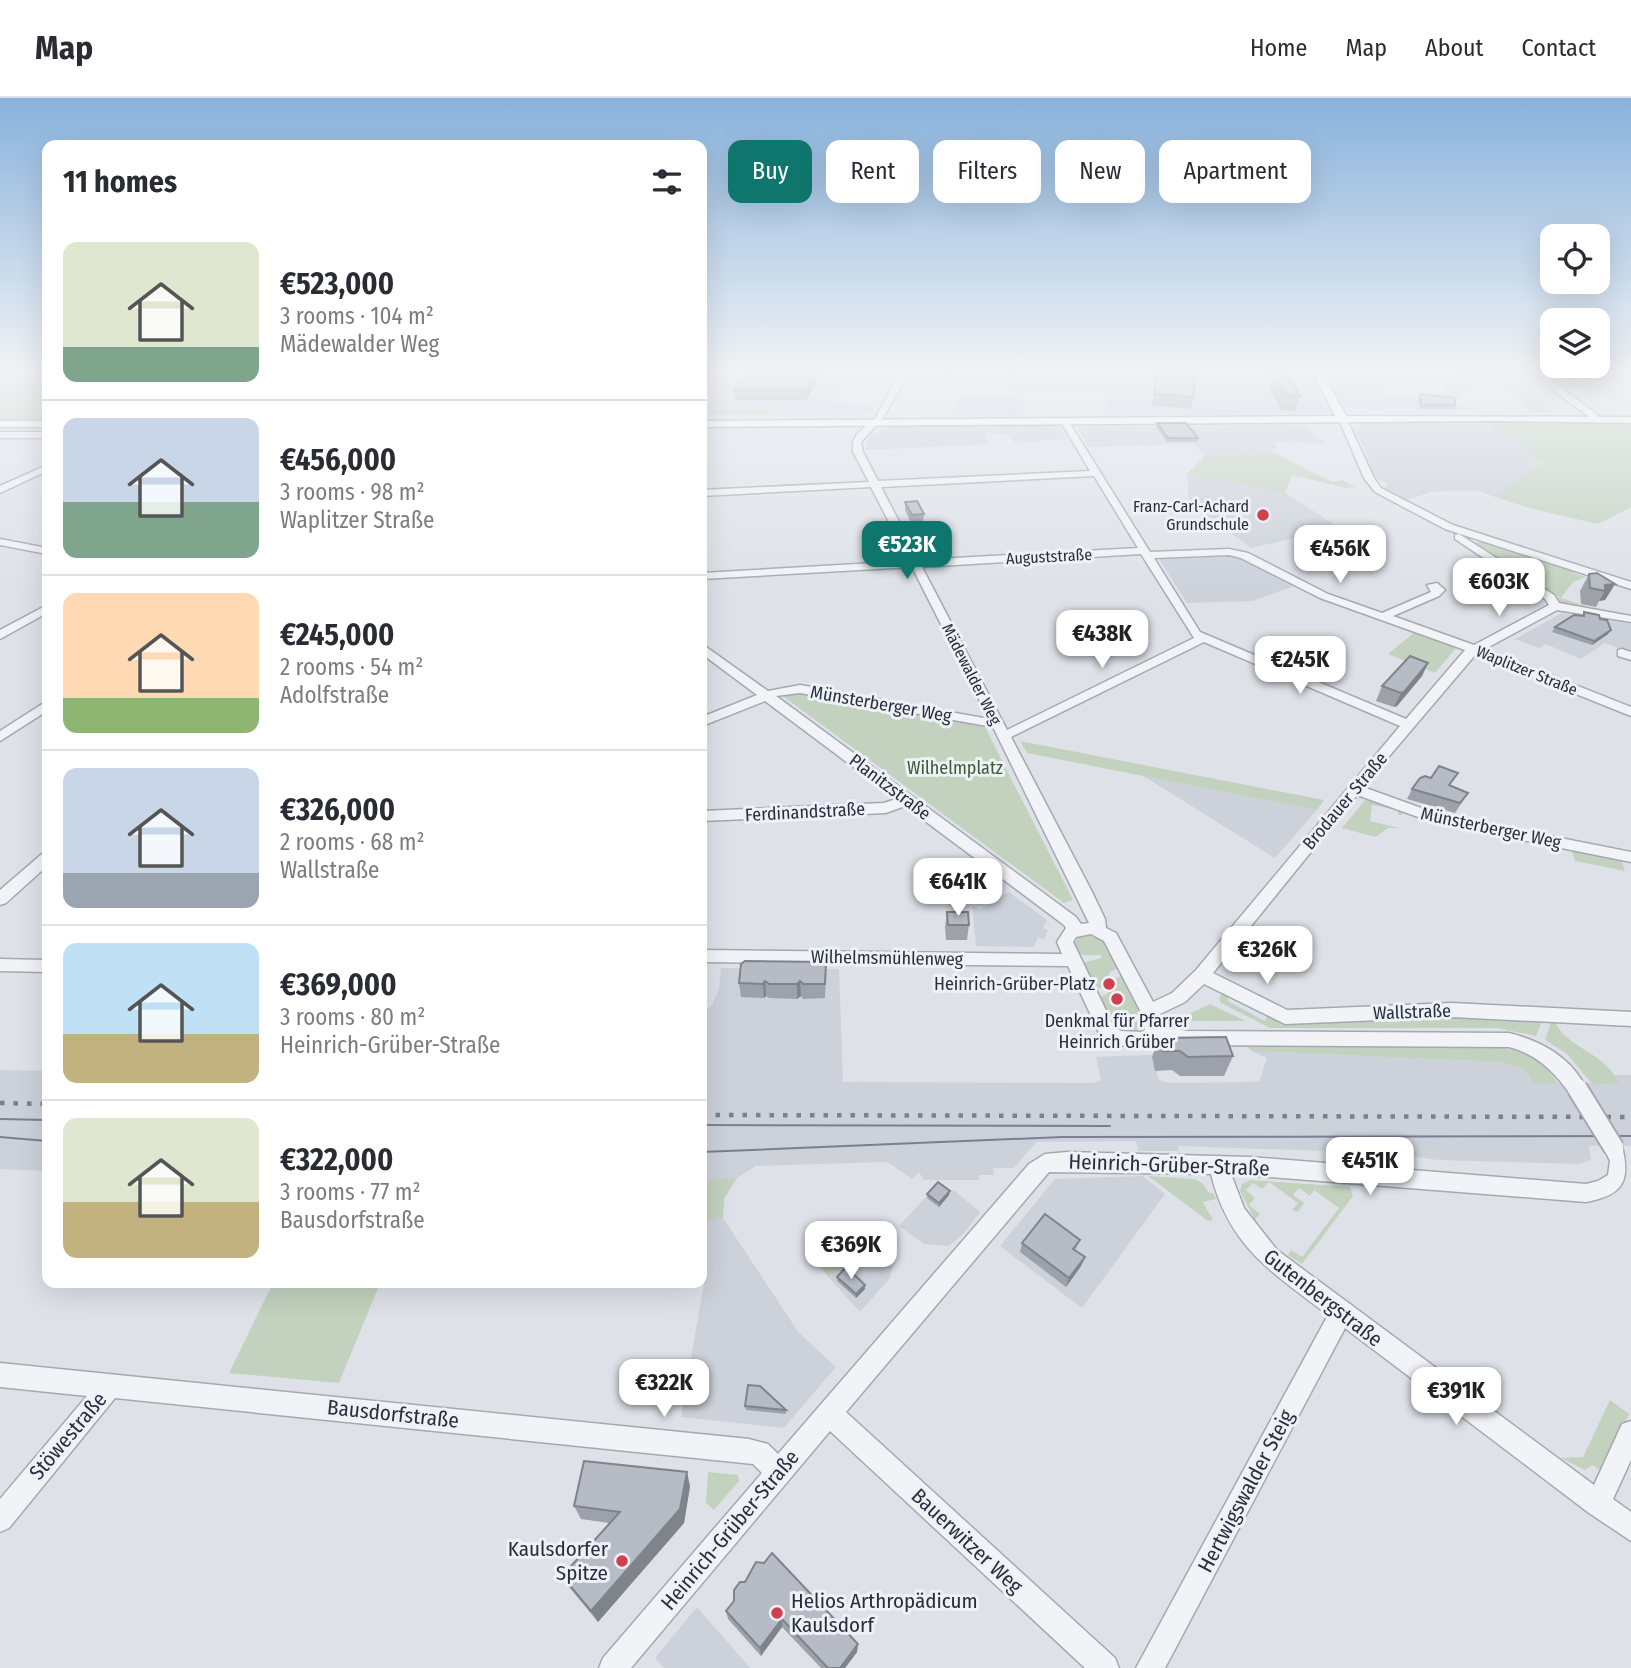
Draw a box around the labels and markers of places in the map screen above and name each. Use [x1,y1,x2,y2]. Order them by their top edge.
place label: Franz-Carl-Achard Grundschule [1133,497,1249,534]
marker: Franz-Carl-Achard Grundschule [1255,507,1271,523]
pin: €523K [858,522,956,581]
pin: €456K [1291,526,1389,585]
pin: €603K [1450,559,1548,618]
pin: €438K [1053,610,1151,670]
pin: €245K [1251,636,1349,696]
pin: €641K [909,858,1007,918]
pin: €326K [1218,926,1316,986]
place label: Heinrich-Grüber-Platz [934,973,1095,995]
marker: Heinrich-Grüber-Platz [1101,976,1117,992]
marker: Denkmal für Pfarrer Heinrich Grüber [1109,991,1125,1007]
place label: Denkmal für Pfarrer Heinrich Grüber [1045,1010,1190,1053]
pin: €451K [1321,1138,1419,1197]
pin: €369K [802,1222,900,1281]
pin: €322K [615,1360,713,1419]
pin: €391K [1407,1368,1505,1427]
place label: Kaulsdorfer Spitze [508,1536,609,1586]
marker: Kaulsdorfer Spitze [614,1553,630,1569]
place label: Helios Arthropädicum Kaulsdorf [791,1588,978,1638]
marker: Helios Arthropädicum Kaulsdorf [769,1605,785,1621]

